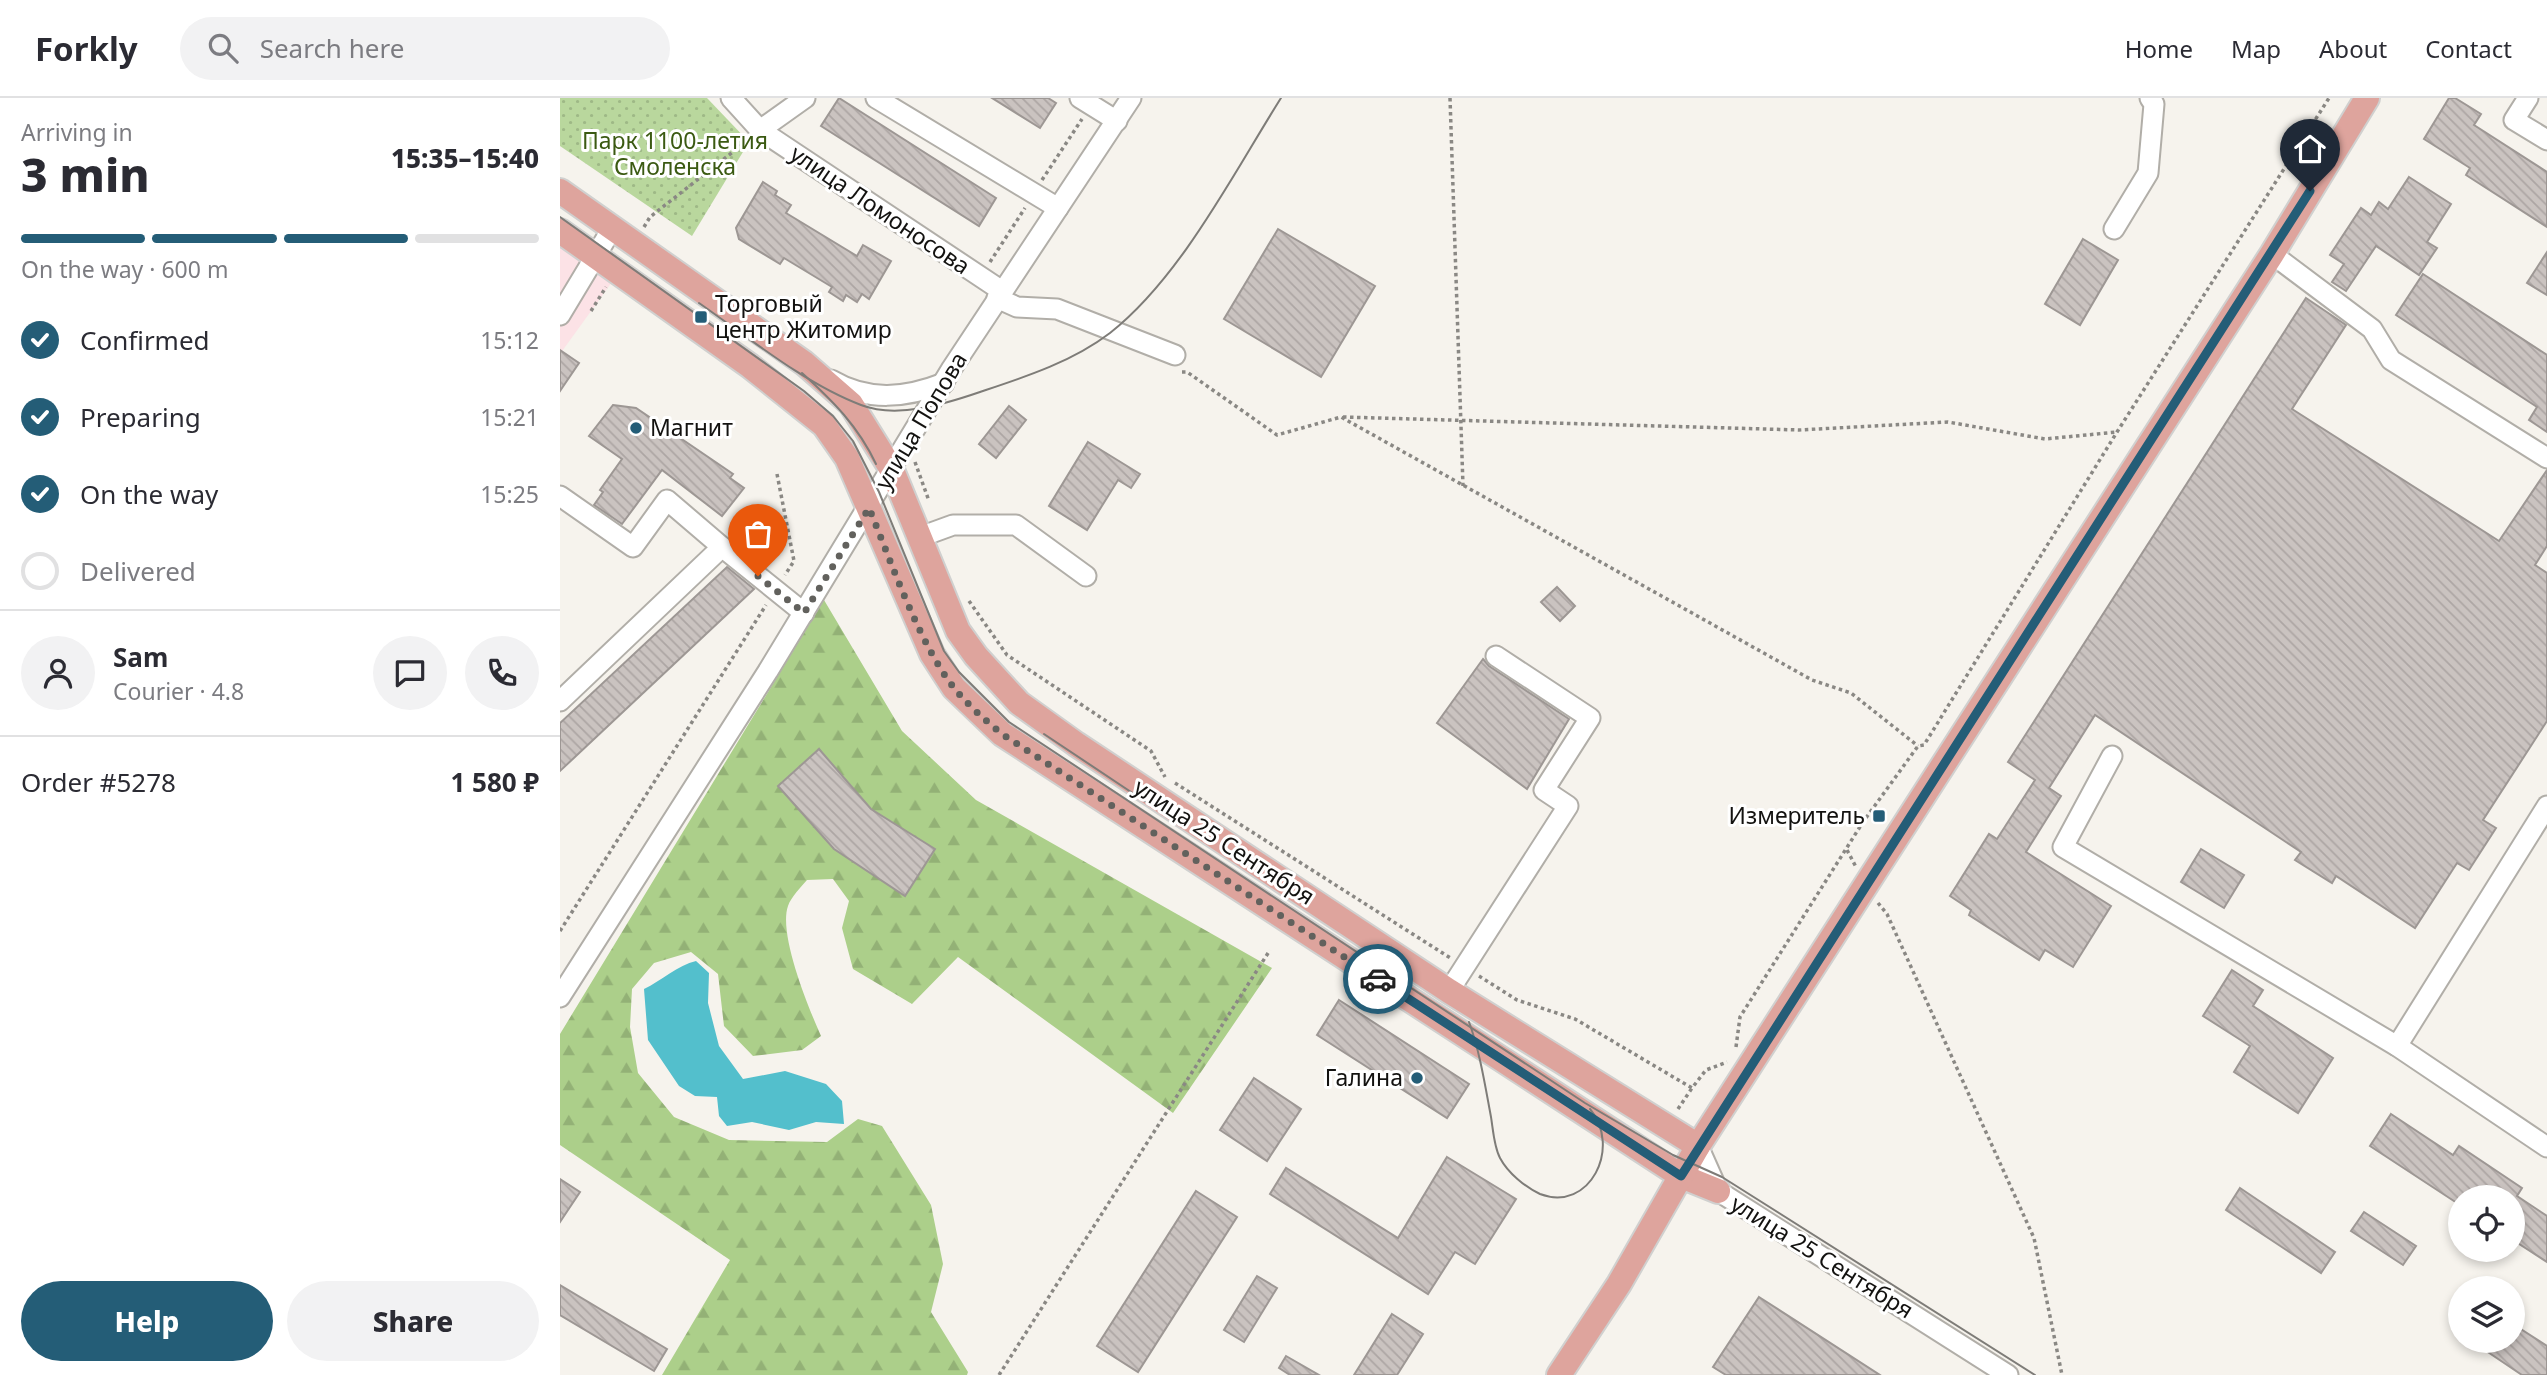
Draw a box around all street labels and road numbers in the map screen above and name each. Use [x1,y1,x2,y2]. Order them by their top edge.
street label: улица Ломоносова [784,137,977,281]
street label: улица Попова [866,346,974,495]
street label: улица 25 Сентября [1128,771,1321,912]
street label: улица 25 Сентября [1725,1187,1920,1325]

